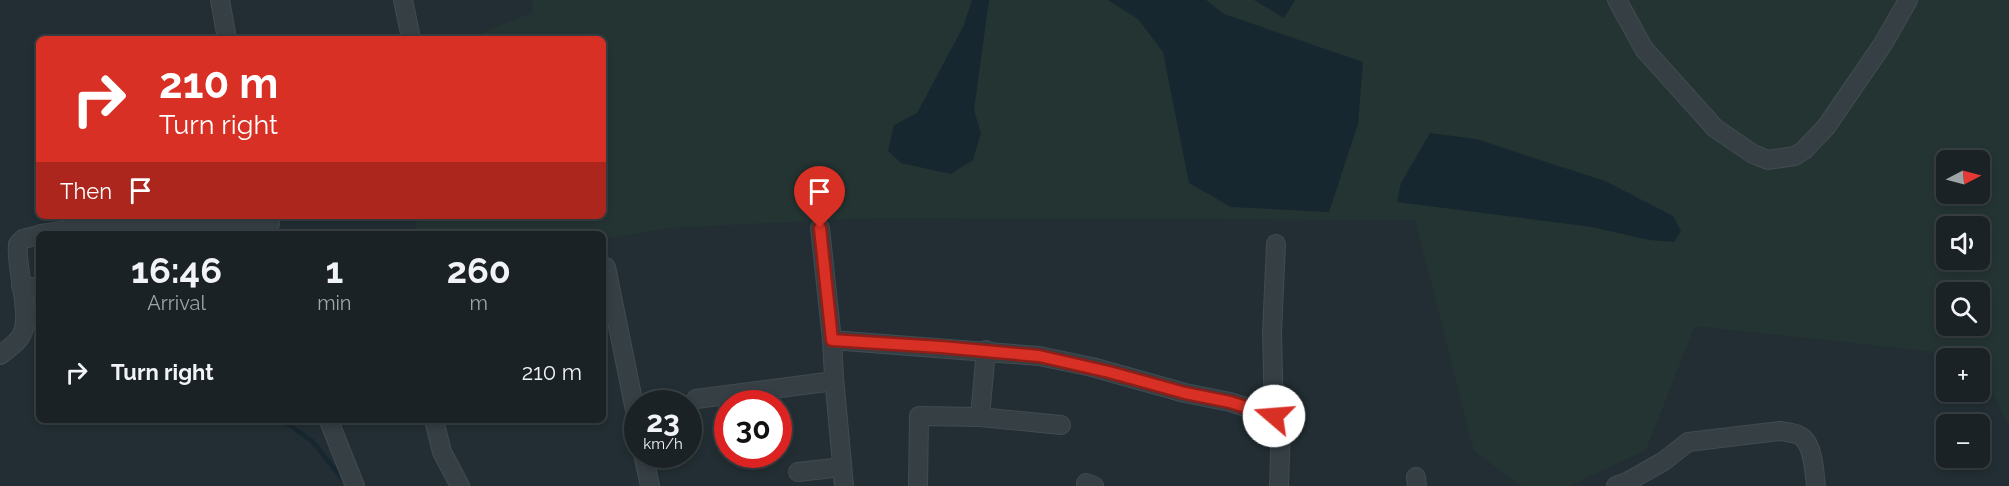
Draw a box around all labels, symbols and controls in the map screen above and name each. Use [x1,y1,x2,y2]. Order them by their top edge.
text: 210 m [159,59,278,108]
icon: right [60,60,138,138]
text: Turn right [159,109,278,140]
north arrow [1936,150,1990,204]
map controls [1936,150,1990,468]
pin [794,166,845,228]
icon: arrive [124,174,157,207]
icon: arrive [803,175,836,208]
text: Then [60,178,112,204]
button: sound [1936,216,1990,270]
text: 16:46 [131,249,222,291]
text: 1 [325,249,343,291]
text: 260 [447,249,511,291]
button: search [1936,282,1990,336]
text: Arrival [147,291,206,315]
text: min [317,291,352,315]
text: m [470,291,488,315]
button: + [1936,348,1990,402]
icon: right [60,356,93,389]
text: Turn right [111,359,214,385]
text: 210 m [522,359,582,385]
position arrow [1242,384,1306,448]
speed limit sign: 30 [714,390,792,468]
text: 23 [646,404,680,439]
button: − [1936,414,1990,468]
text: km/h [643,435,683,453]

